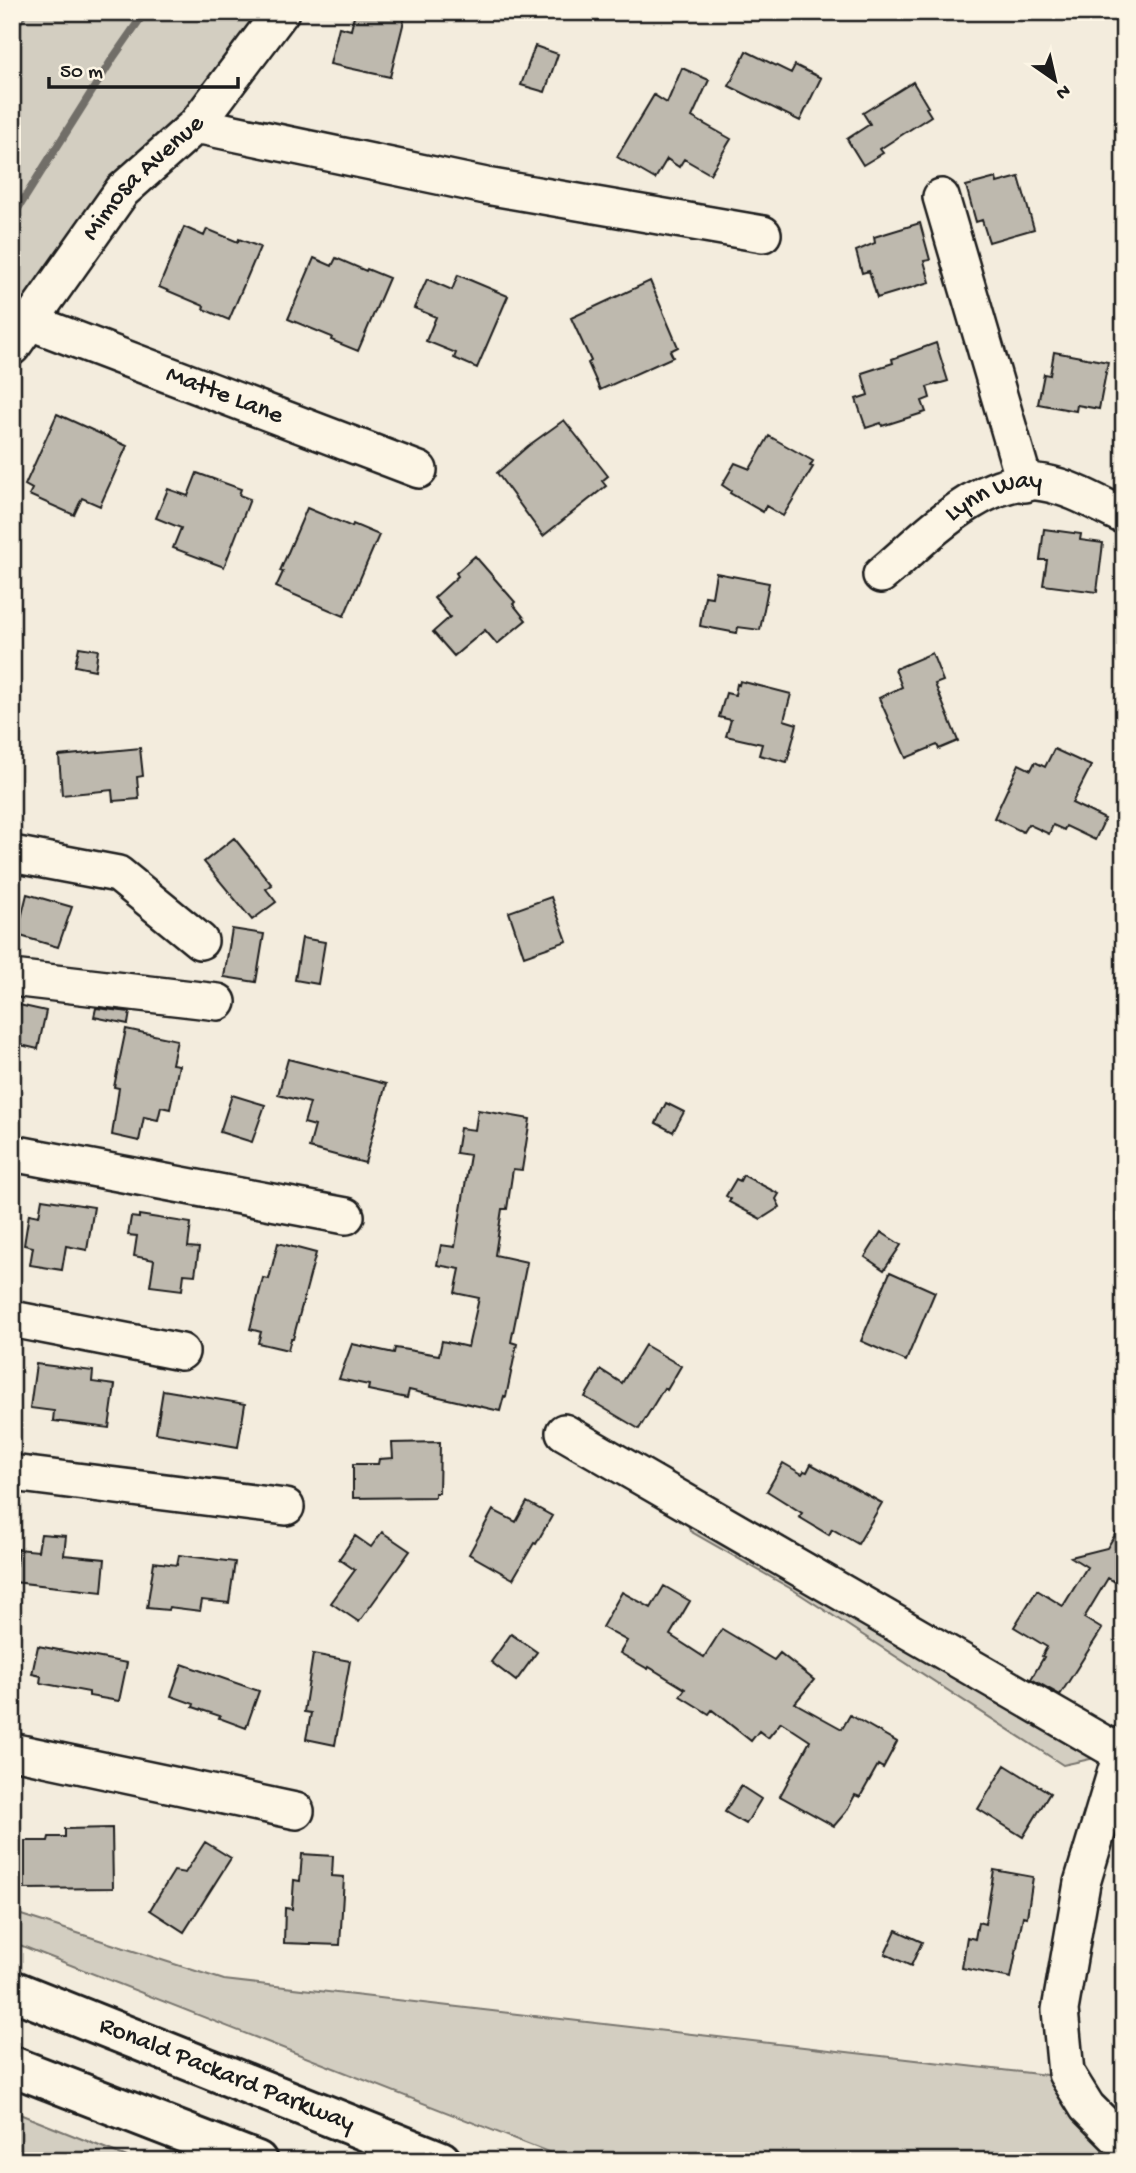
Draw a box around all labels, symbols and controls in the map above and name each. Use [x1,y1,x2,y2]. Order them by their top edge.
scale bar [49,46,238,90]
north arrow [1020,46,1090,116]
text: 50 m [60,61,103,86]
text: N [1051,78,1074,104]
street label: Mimosa Avenue [76,110,213,247]
street label: Matte Lane [161,360,288,433]
street label: Lynn Way [939,466,1043,530]
street label: Ronald Packard Parkway [94,2011,359,2140]

